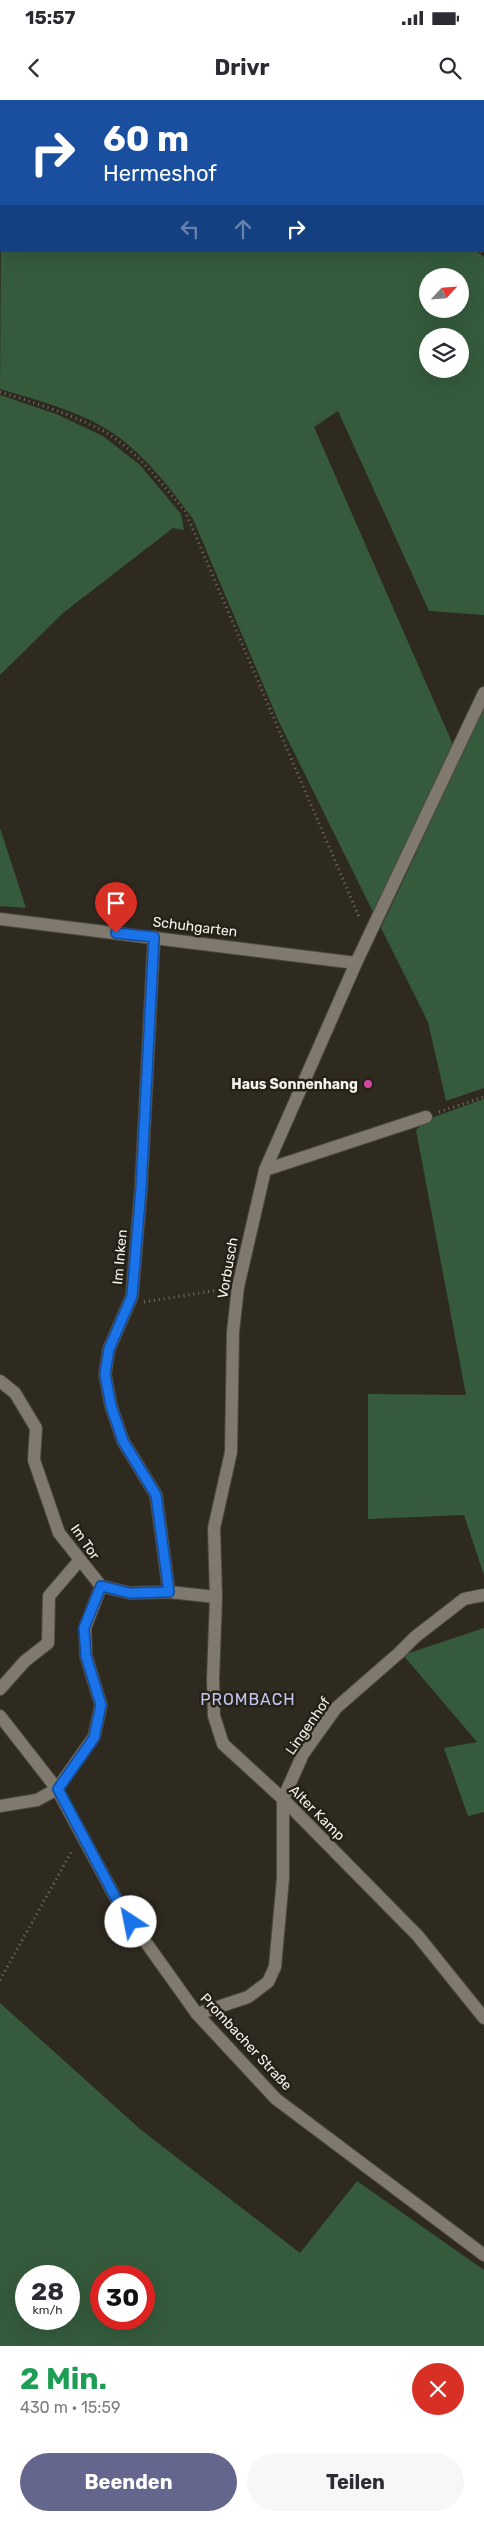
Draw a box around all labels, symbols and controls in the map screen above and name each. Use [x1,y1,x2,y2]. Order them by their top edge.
text: 15:57 [25,6,75,29]
icon: back [20,54,48,82]
text: Drivr [214,54,270,81]
icon: search [436,54,464,82]
text: 60 m [103,118,189,160]
icon: right [20,120,85,185]
text: Hermeshof [103,160,217,187]
icon: left [176,215,204,243]
icon: ahead [229,215,257,243]
icon: right [282,215,310,243]
north arrow [419,268,469,318]
map controls [419,268,469,378]
button: layers [419,328,469,378]
pin [95,882,137,933]
icon: arrive [102,889,130,917]
street label: Schuhgarten [152,913,238,941]
place label: Haus Sonnenhang [231,1076,358,1093]
marker: Haus Sonnenhang [362,1078,374,1090]
street label: Im Inken [109,1229,131,1285]
street label: Vorbusch [214,1236,242,1300]
street label: Im Tor [67,1521,104,1564]
district label: PROMBACH [200,1690,296,1709]
street label: Lingenhof [282,1693,334,1758]
street label: Alter Kamp [286,1782,348,1844]
position arrow [104,1895,156,1947]
street label: Prombacher Straße [197,1990,295,2094]
speed limit sign: 30 [90,2265,155,2330]
text: 28 [31,2277,64,2306]
text: km/h [33,2303,62,2317]
text: 2 Min. [20,2361,107,2397]
button: close [412,2363,464,2415]
text: 430 m · 15:59 [20,2398,120,2417]
button: Beenden [20,2453,237,2511]
button: Teilen [247,2453,464,2511]

